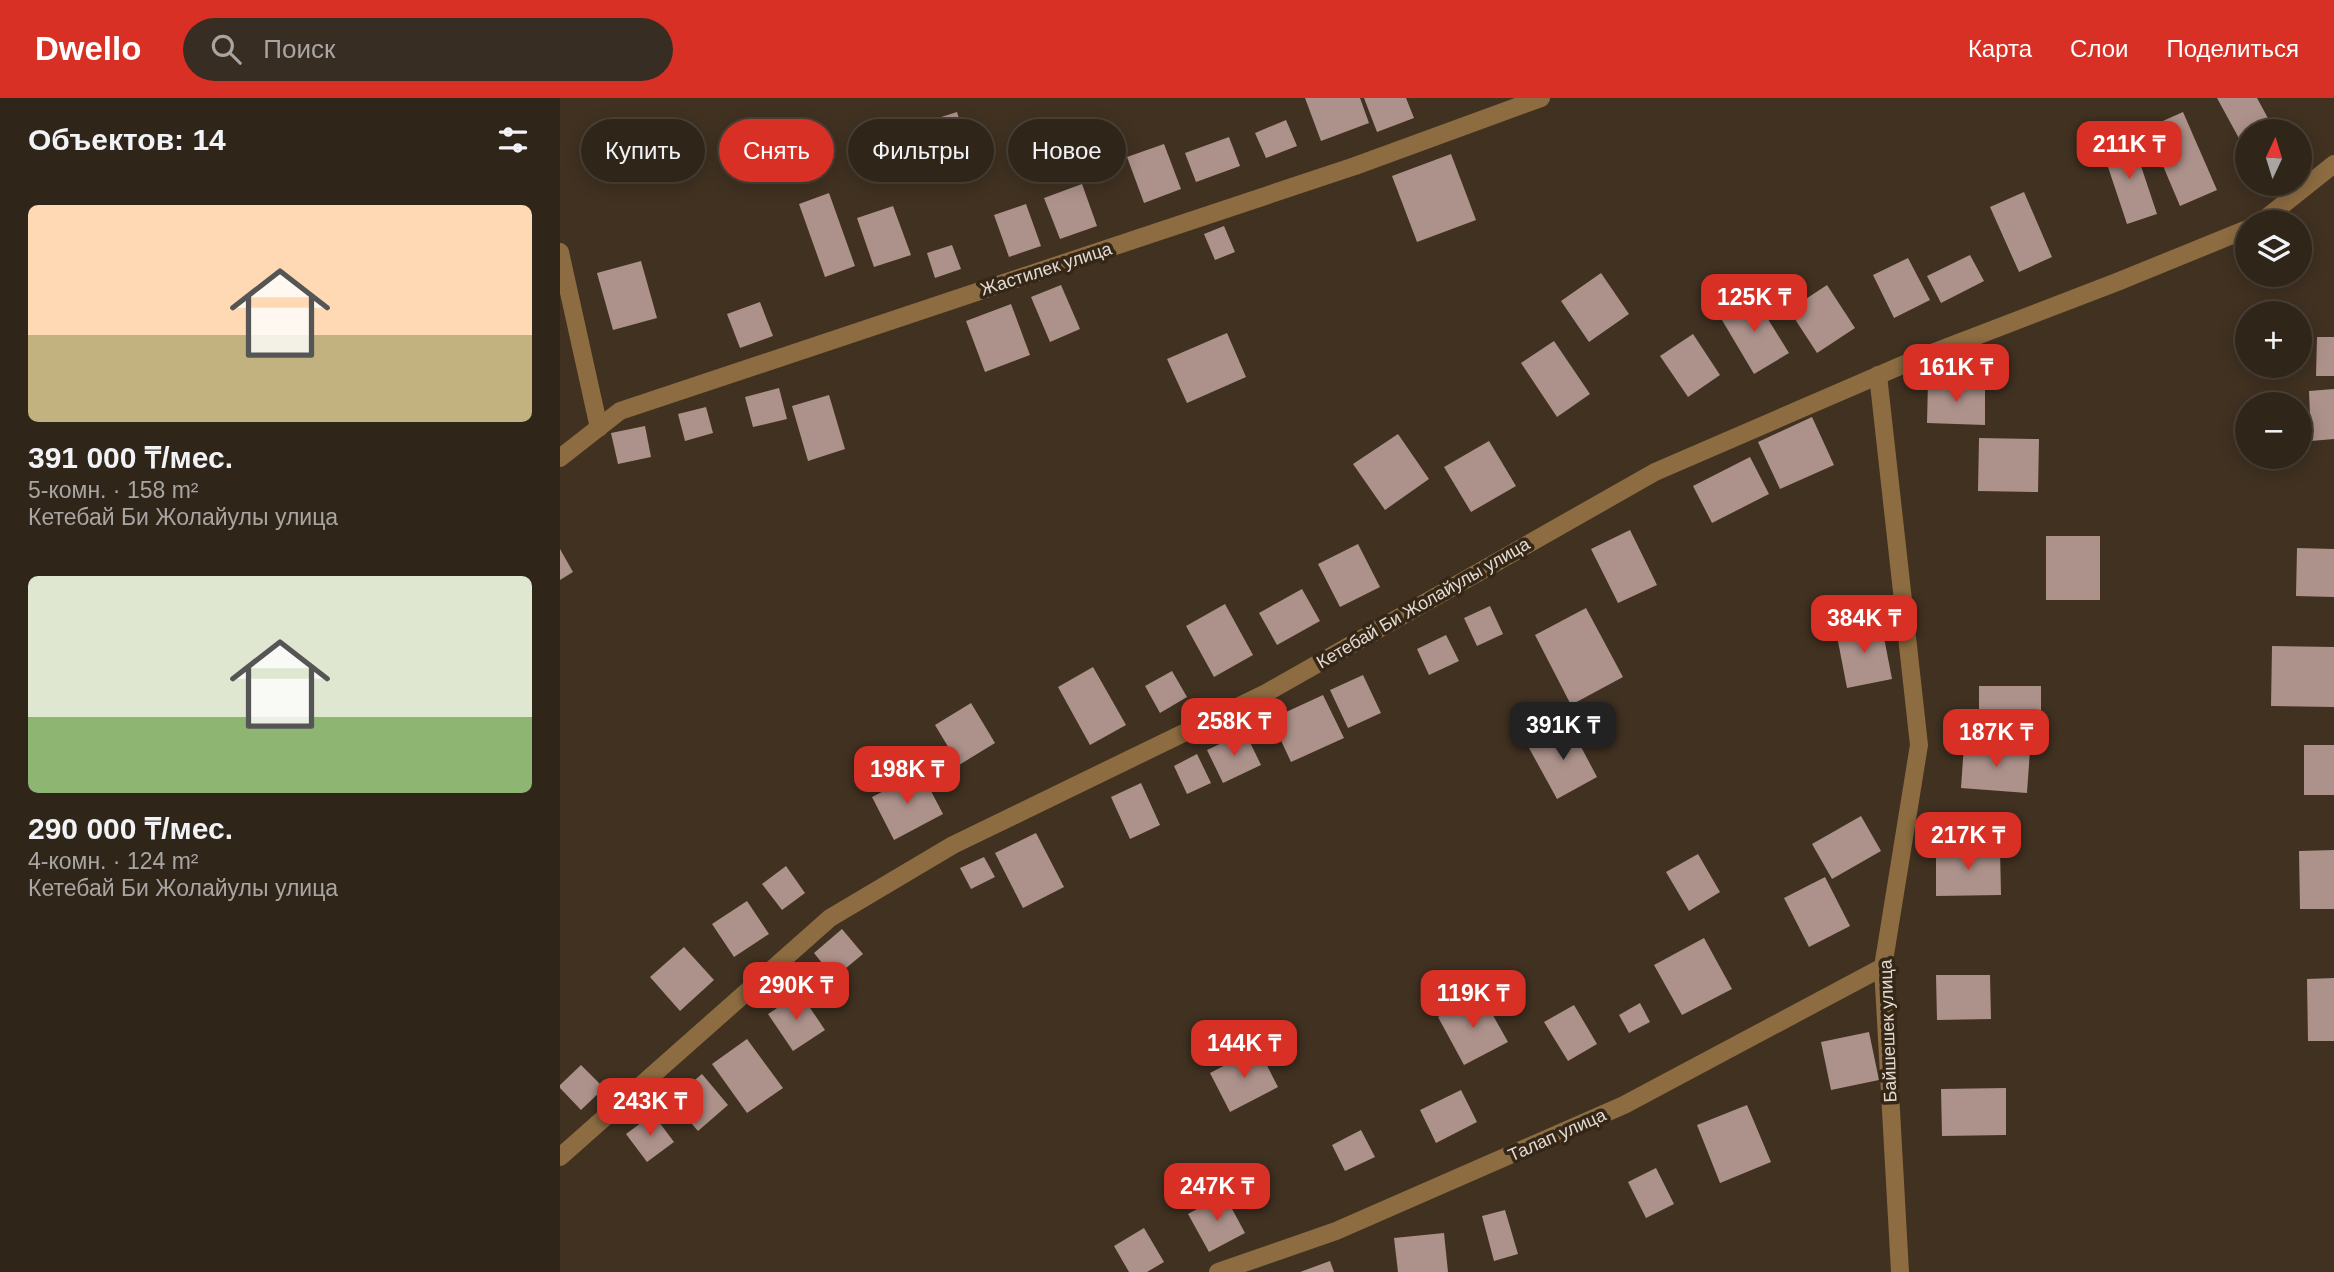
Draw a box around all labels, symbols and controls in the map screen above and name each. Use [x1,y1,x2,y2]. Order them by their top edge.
search box [183,18,673,81]
text: Dwello [35,30,141,67]
icon: search [207,30,245,68]
text: Поиск [263,34,335,64]
text: Карта [1968,35,2032,62]
text: Слои [2070,35,2128,62]
text: Поделиться [2166,35,2299,62]
chip: Купить [581,119,705,182]
chip: Снять [719,119,834,182]
chip: Фильтры [848,119,994,182]
chip: Новое [1008,119,1126,182]
north arrow [2235,119,2312,196]
map controls [2235,119,2312,469]
icon: filters [494,121,532,159]
pin: 211K ₸ [2072,122,2186,181]
text: Объектов: 14 [28,123,226,156]
text: 211K ₸ [2093,131,2165,157]
button: layers [2235,210,2312,287]
street label: Жастилек улица [978,238,1115,300]
icon: home [217,250,343,376]
pin: 125K ₸ [1697,274,1811,334]
text: 125K ₸ [1717,284,1791,310]
button: + [2235,301,2312,378]
pin: 161K ₸ [1899,344,2013,404]
text: 161K ₸ [1919,354,1993,380]
button: − [2235,392,2312,469]
text: 391 000 ₸/мес. [28,441,233,474]
text: 5-комн. · 158 m² [28,477,199,503]
text: Кетебай Би Жолайулы улица [28,504,338,530]
street label: Кетебай Би Жолайулы улица [1313,533,1534,672]
pin: 384K ₸ [1807,596,1921,655]
text: 384K ₸ [1827,605,1901,631]
icon: home [217,621,343,747]
pin: 258K ₸ [1177,698,1291,758]
pin: 391K ₸ [1506,702,1620,762]
text: 258K ₸ [1197,708,1271,734]
pin: 187K ₸ [1939,710,2053,769]
text: 391K ₸ [1526,712,1600,738]
text: 187K ₸ [1959,719,2033,745]
pin: 198K ₸ [850,746,964,806]
text: 198K ₸ [870,756,944,782]
text: 290 000 ₸/мес. [28,812,233,845]
pin: 217K ₸ [1911,812,2025,872]
text: 217K ₸ [1931,822,2005,848]
text: 4-комн. · 124 m² [28,848,199,874]
text: Кетебай Би Жолайулы улица [28,875,338,901]
street label: Байшешек улица [1875,958,1900,1103]
pin: 290K ₸ [739,962,853,1022]
pin: 119K ₸ [1416,970,1530,1030]
text: 290K ₸ [759,972,833,998]
text: 119K ₸ [1437,980,1509,1006]
pin: 144K ₸ [1187,1020,1301,1080]
text: 144K ₸ [1207,1030,1281,1056]
pin: 243K ₸ [593,1079,707,1138]
text: 243K ₸ [613,1088,687,1114]
street label: Талап улица [1505,1104,1610,1165]
pin: 247K ₸ [1160,1164,1274,1223]
text: 247K ₸ [1180,1173,1254,1199]

